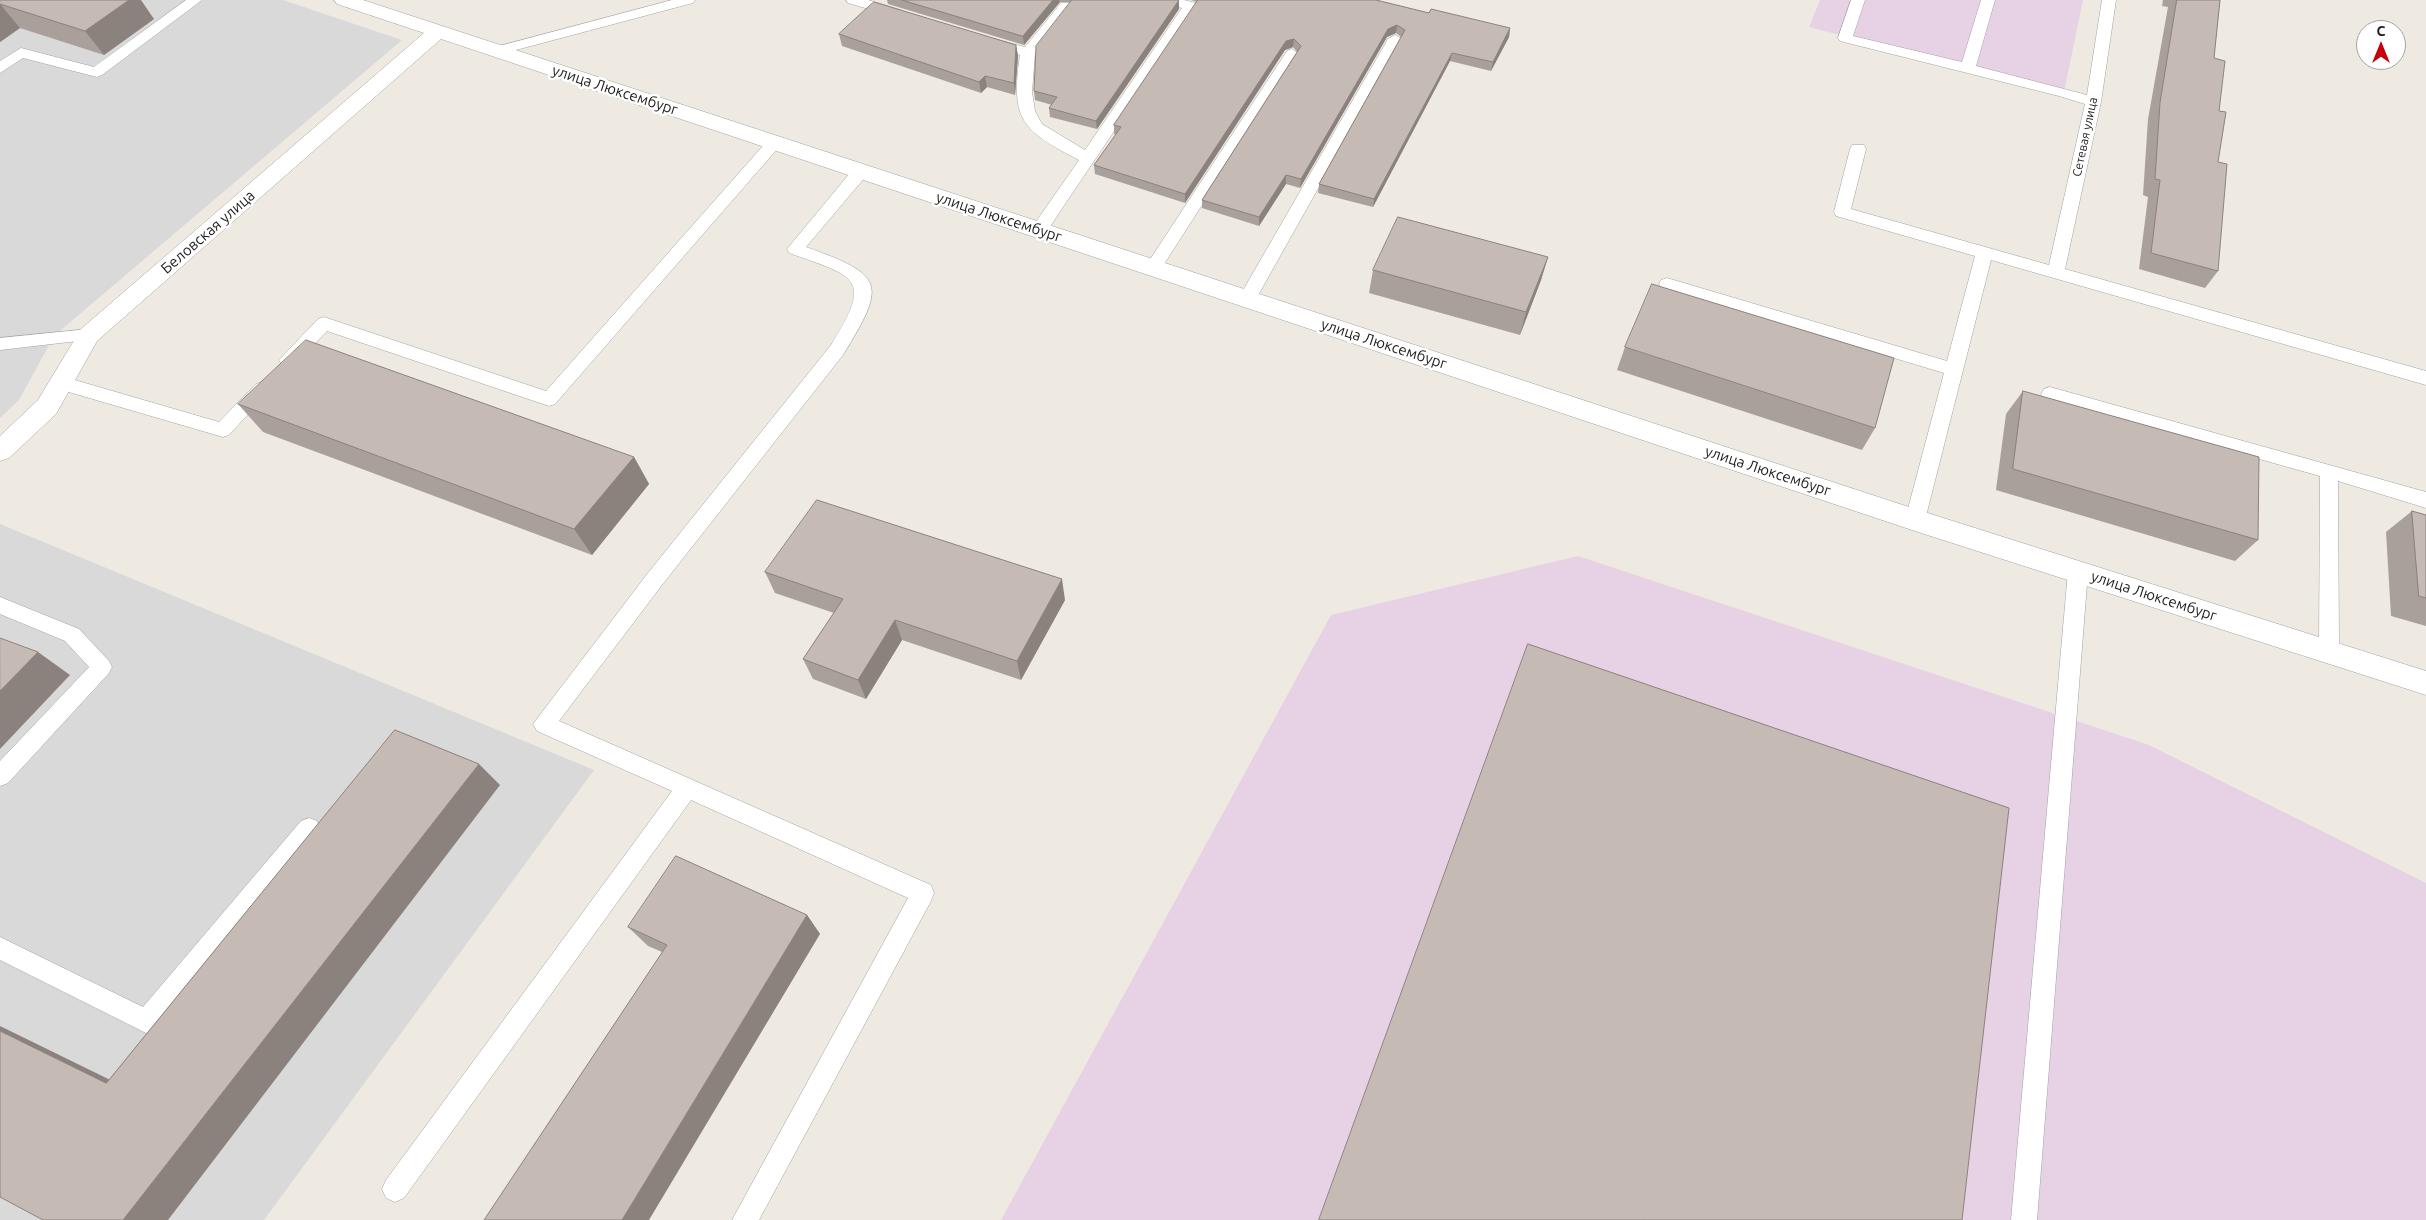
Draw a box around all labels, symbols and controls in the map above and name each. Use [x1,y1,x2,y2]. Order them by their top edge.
north arrow [2356,20,2406,70]
text: С [2377,23,2385,39]
street label: улица Люксембург [550,61,680,119]
street label: Сетевая улица [2070,96,2100,178]
street label: Беловская улица [157,186,259,278]
street label: улица Люксембург [934,188,1064,246]
street label: улица Люксембург [1319,315,1449,373]
street label: улица Люксембург [1703,442,1833,500]
street label: улица Люксембург [2089,567,2219,625]

